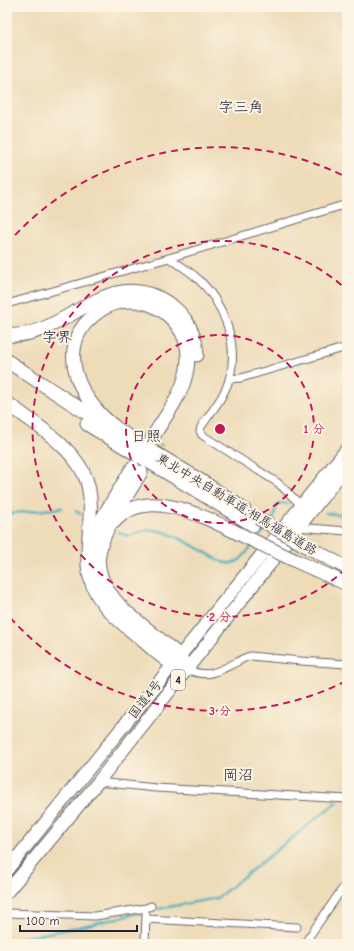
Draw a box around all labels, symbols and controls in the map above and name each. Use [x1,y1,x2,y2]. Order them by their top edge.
district label: 字三角 [218,98,264,116]
district label: 字界 [42,328,72,346]
centre of rings [213,422,227,436]
text: 1 分 [304,422,325,436]
district label: 日照 [131,427,161,445]
street label: 東北中央自動車道;相馬福島道路 [154,450,320,558]
text: 2 分 [209,610,231,624]
road number: 4 [171,670,185,690]
street label: 国道4号 [125,677,165,721]
text: 3 分 [209,704,231,718]
district label: 岡沼 [223,766,253,784]
scale bar [20,907,137,933]
text: 100 m [26,914,59,928]

